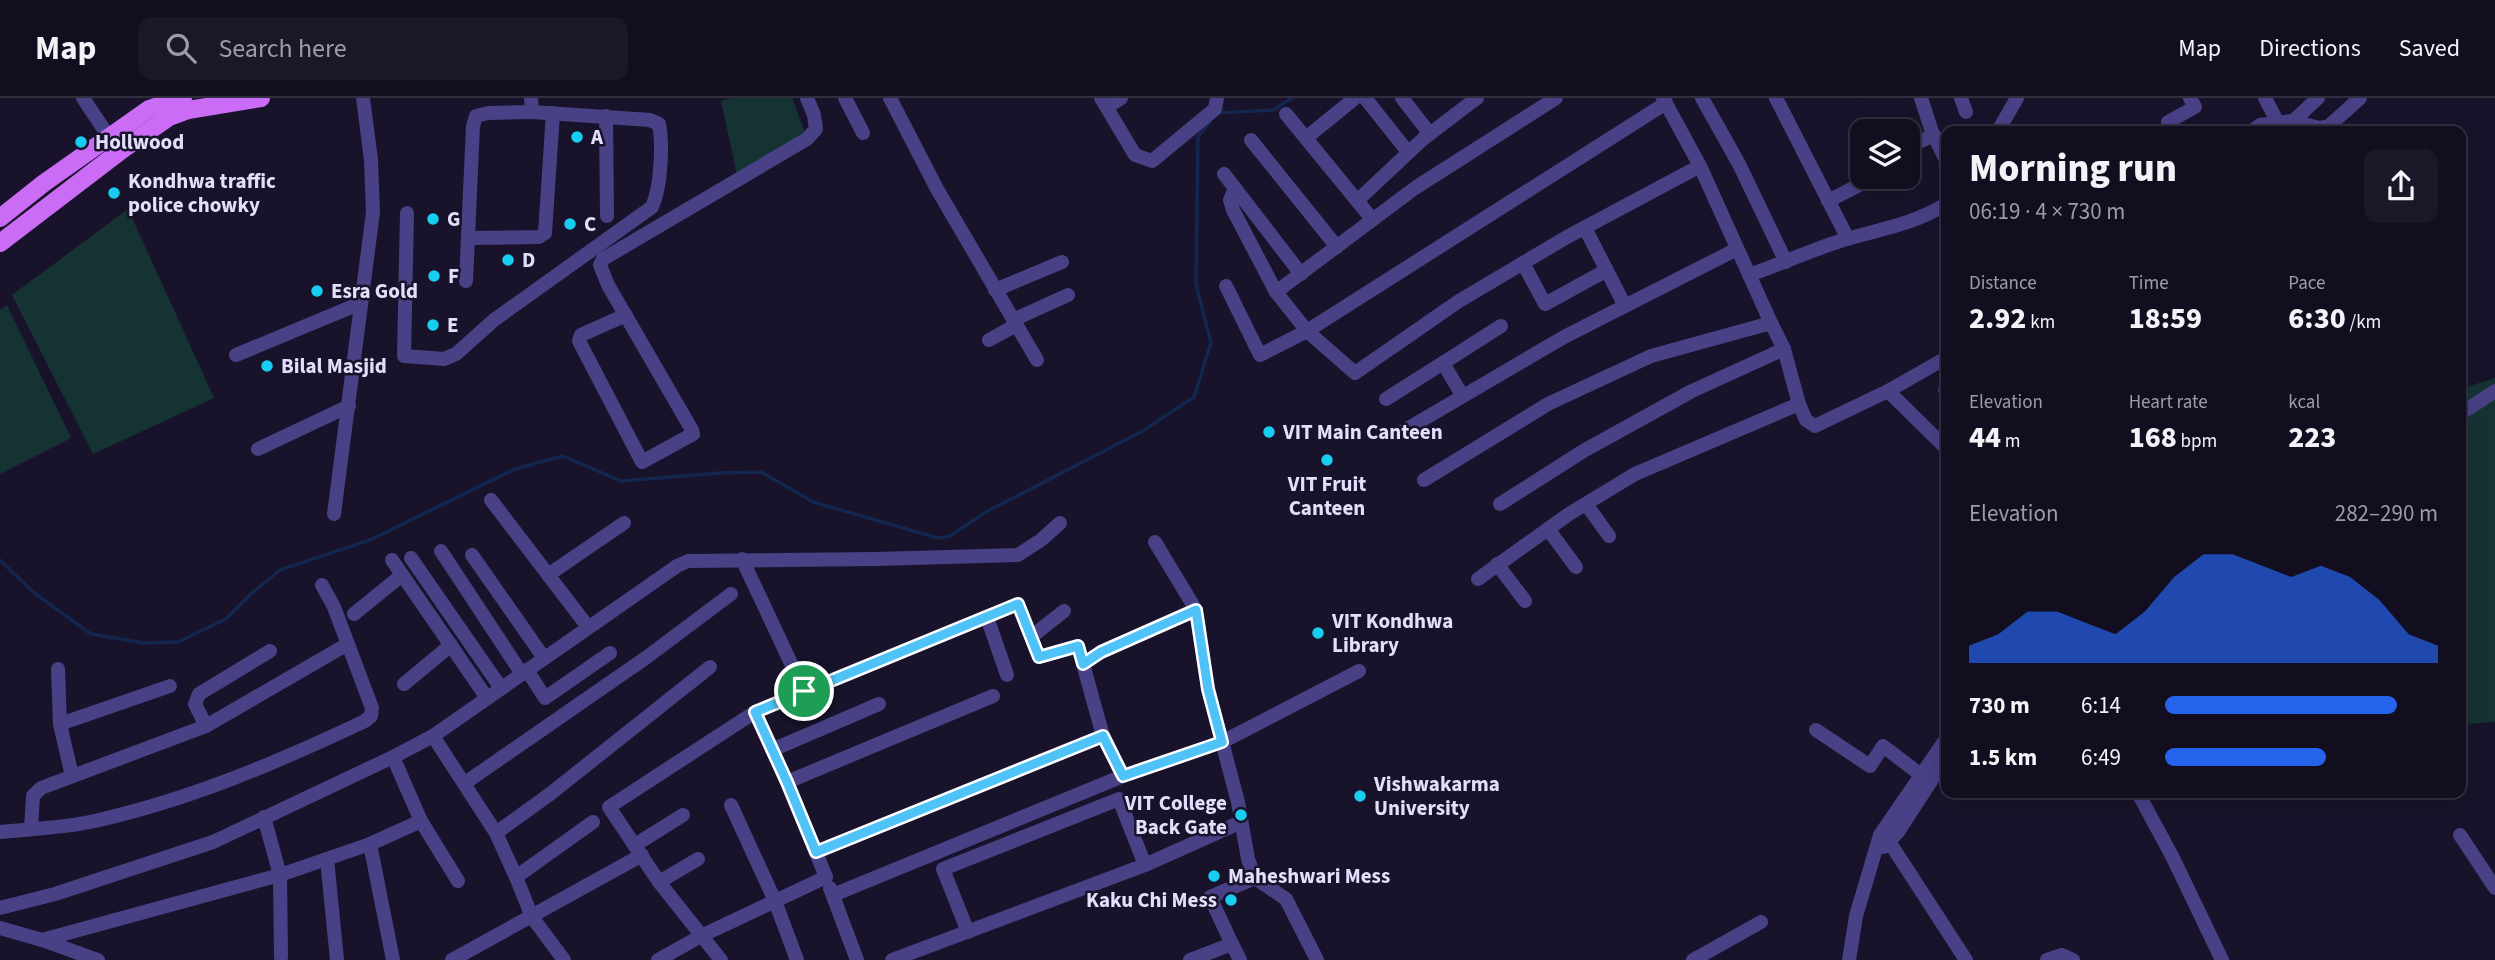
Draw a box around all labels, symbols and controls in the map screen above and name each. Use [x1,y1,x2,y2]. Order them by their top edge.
search box [138,17,628,80]
text: Map [35,25,96,72]
icon: search [162,29,200,67]
text: Search here [218,30,347,67]
text: Map [2178,31,2221,66]
text: Directions [2259,31,2361,66]
text: Saved [2399,31,2460,66]
map controls [1850,119,1920,189]
button: layers [1850,119,1920,189]
place label: A [590,122,604,152]
place label: Hollwood [95,127,184,157]
marker: A [569,129,585,145]
marker: Hollwood [73,134,89,150]
text: Morning run [1969,142,2177,196]
button: share [2364,149,2438,223]
place label: Kondhwa traffic police chowky [128,166,276,220]
marker: Kondhwa traffic police chowky [106,185,122,201]
text: 06:19 · 4 × 730 m [1969,195,2125,228]
place label: G [447,204,460,234]
place label: C [584,209,596,239]
marker: G [425,211,441,227]
marker: C [562,216,578,232]
place label: D [522,245,535,275]
marker: D [500,252,516,268]
place label: F [448,261,459,291]
marker: F [426,268,442,284]
text: Distance [1969,270,2037,297]
text: Time [2129,270,2169,297]
text: Pace [2288,270,2326,297]
place label: Esra Gold [331,276,418,306]
marker: Esra Gold [309,283,325,299]
text: 2.92 [1969,297,2026,340]
text: 18:59 [2129,297,2202,340]
text: 6:30 [2288,297,2346,340]
text: km [2026,309,2055,336]
text: /km [2346,309,2381,336]
place label: E [447,310,459,340]
marker: E [425,317,441,333]
place label: Bilal Masjid [281,351,387,381]
marker: Bilal Masjid [259,358,275,374]
text: Elevation [1969,389,2043,416]
text: Heart rate [2129,389,2208,416]
text: kcal [2288,389,2320,416]
text: 44 [1969,416,2001,459]
text: 168 [2129,416,2177,459]
text: 223 [2288,416,2336,459]
place label: VIT Main Canteen [1282,417,1443,447]
marker: VIT Main Canteen [1261,424,1277,440]
text: m [2001,428,2021,455]
text: bpm [2177,428,2217,455]
marker: VIT Fruit Canteen [1319,452,1335,468]
place label: VIT Fruit Canteen [1287,469,1366,523]
text: Elevation [1969,497,2059,530]
text: 282–290 m [2335,497,2438,530]
place label: VIT Kondhwa Library [1331,606,1453,660]
marker: VIT Kondhwa Library [1310,625,1326,641]
pin [774,661,834,721]
icon: arrive [785,672,823,710]
text: 730 m [1969,689,2030,722]
text: 6:14 [2081,689,2121,722]
text: 1.5 km [1969,741,2037,774]
text: 6:49 [2081,741,2121,774]
place label: Vishwakarma University [1373,769,1500,823]
place label: VIT College Back Gate [1124,788,1227,842]
marker: Vishwakarma University [1352,788,1368,804]
marker: VIT College Back Gate [1233,807,1249,823]
place label: Maheshwari Mess [1228,861,1390,891]
marker: Maheshwari Mess [1206,868,1222,884]
place label: Kaku Chi Mess [1086,885,1217,915]
marker: Kaku Chi Mess [1223,892,1239,908]

